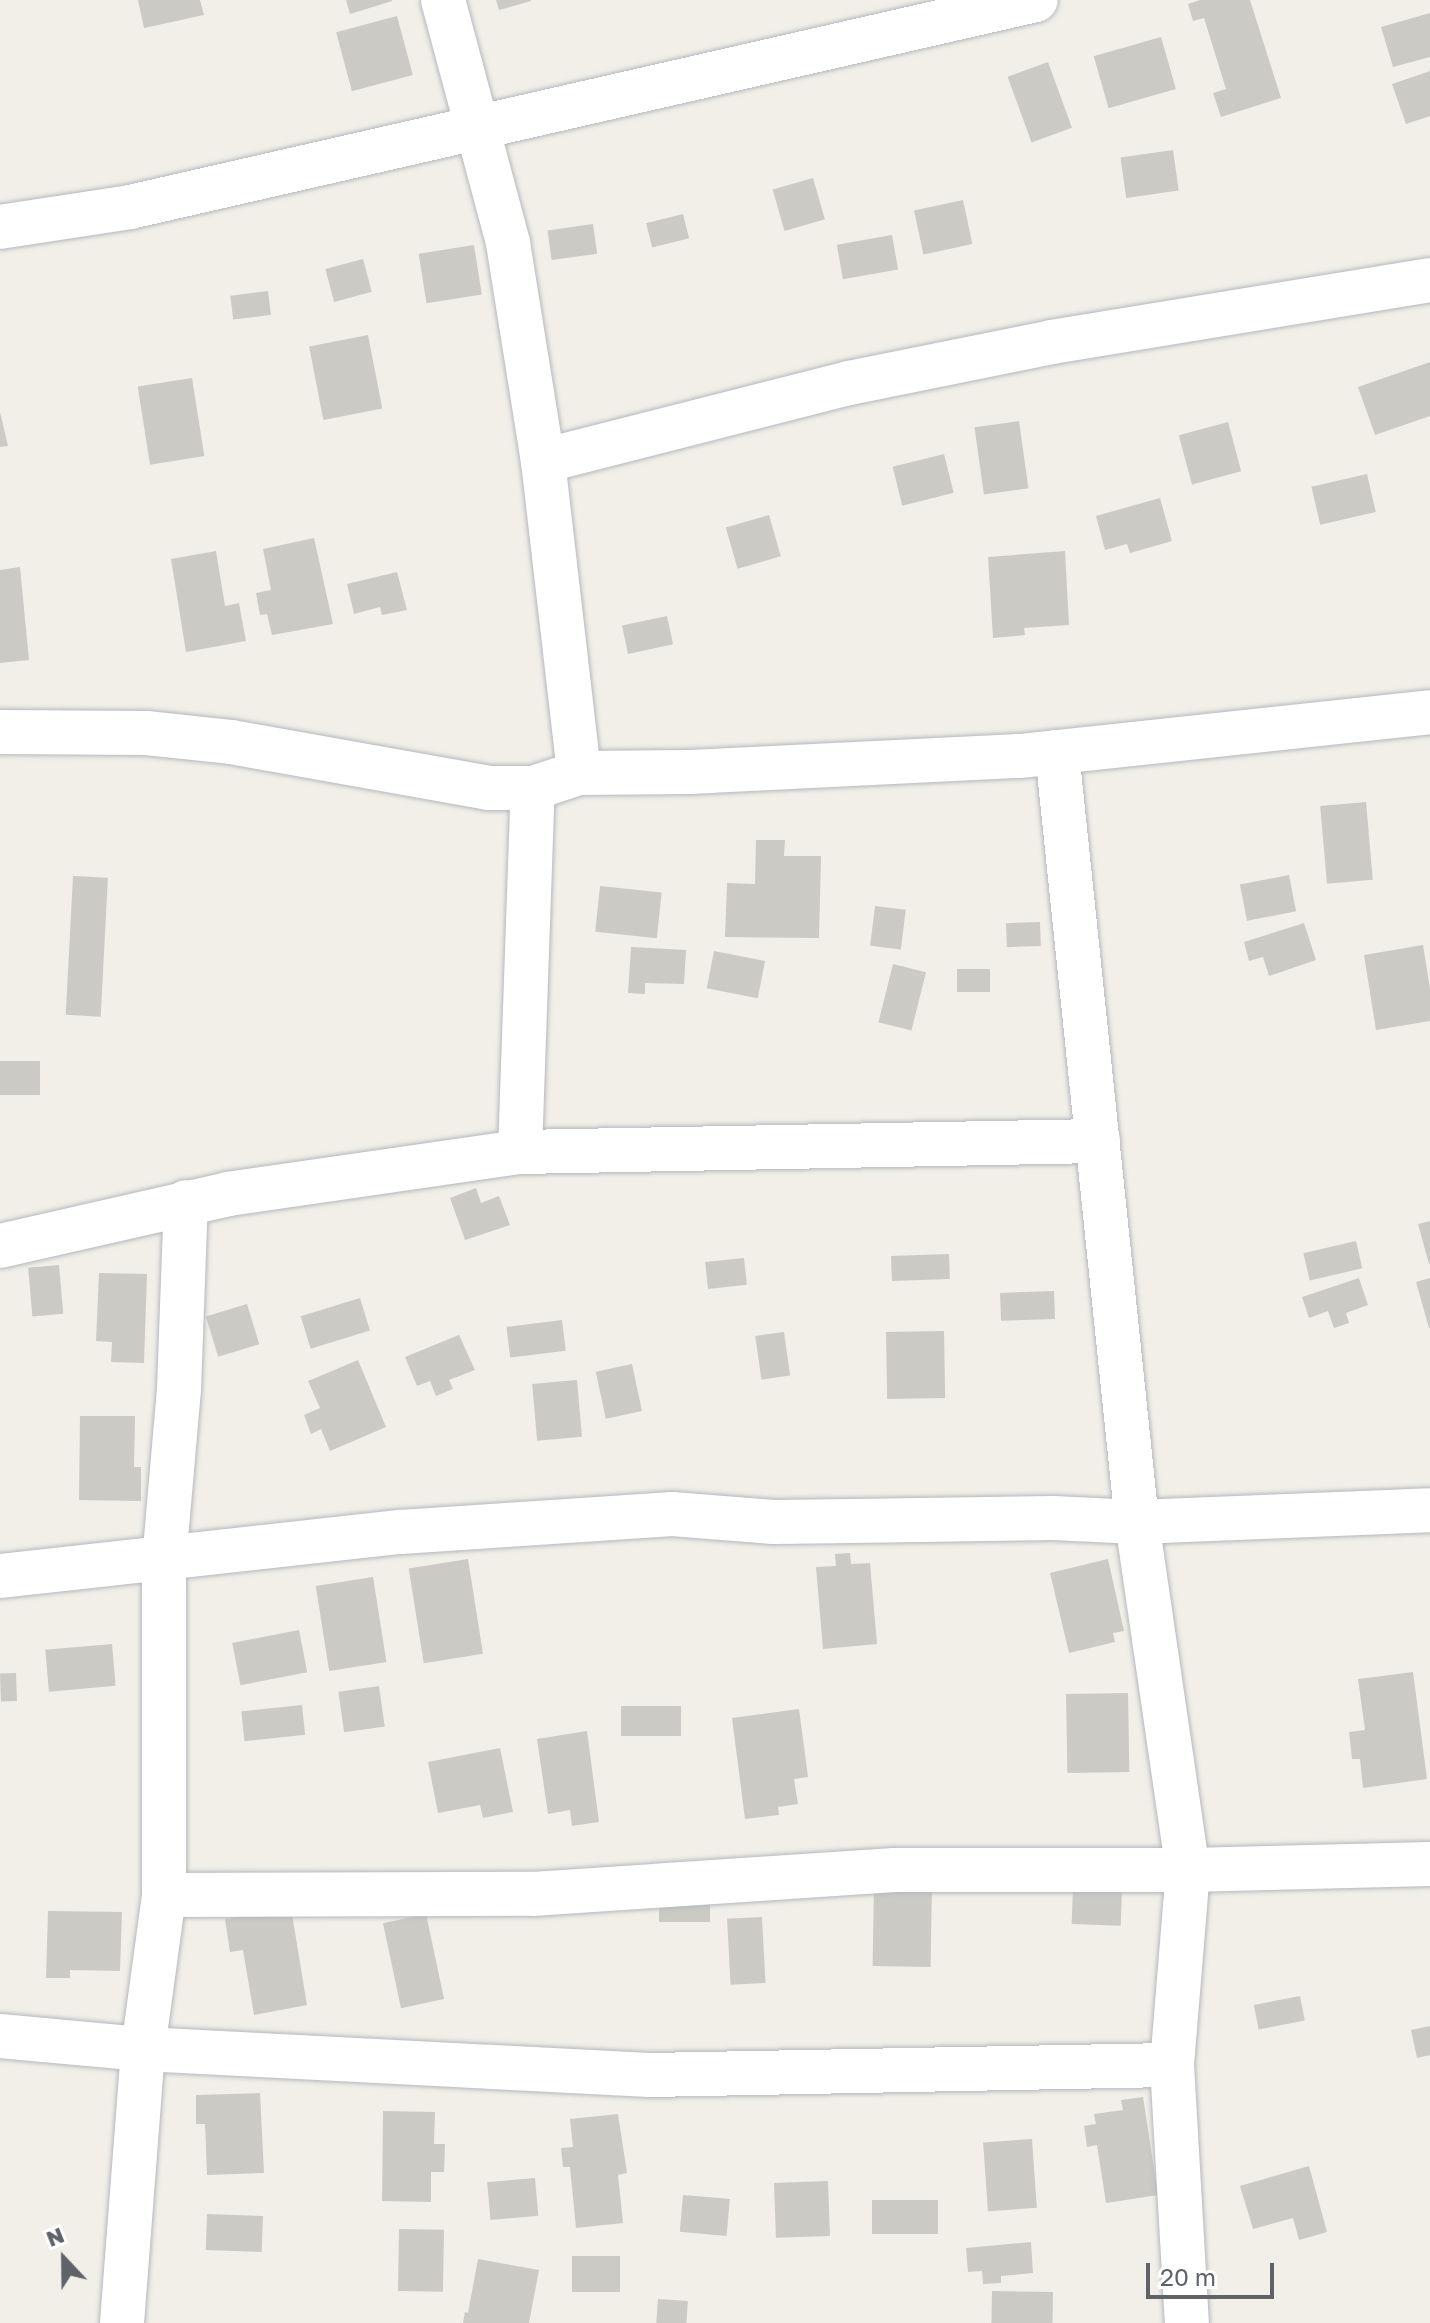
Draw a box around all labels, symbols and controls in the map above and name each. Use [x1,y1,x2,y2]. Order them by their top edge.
north arrow [24,2219,104,2299]
text: N [42,2221,68,2252]
scale bar [1150,2247,1278,2297]
text: 20 m [1160,2262,1216,2291]

